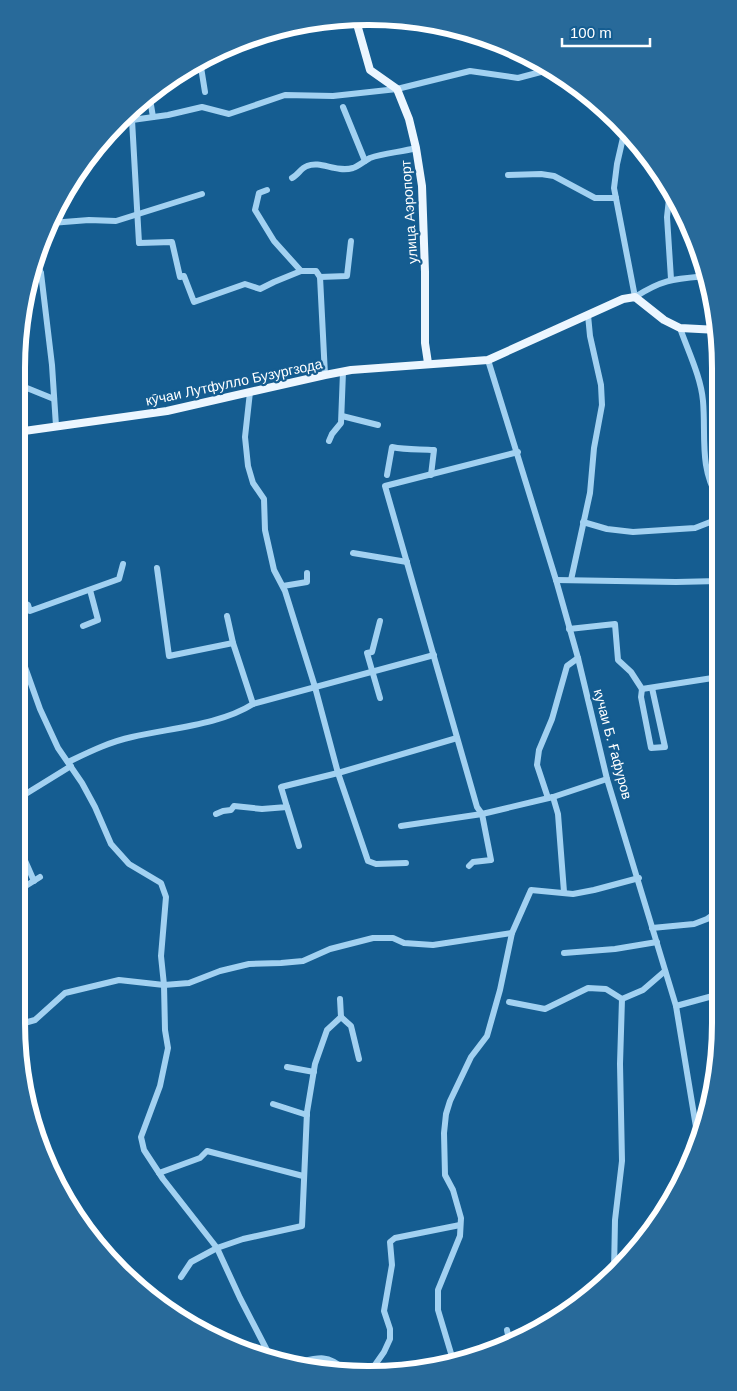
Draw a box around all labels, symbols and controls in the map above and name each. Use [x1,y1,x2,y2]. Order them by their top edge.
scale bar [562,15,650,47]
text: 100 m [570,24,612,41]
street label: улица Аэропорт [397,159,421,264]
street label: кӯчаи Лутфулло Бузургзода [144,355,324,409]
street label: кучаи Б. Ғафуров [591,687,635,801]

